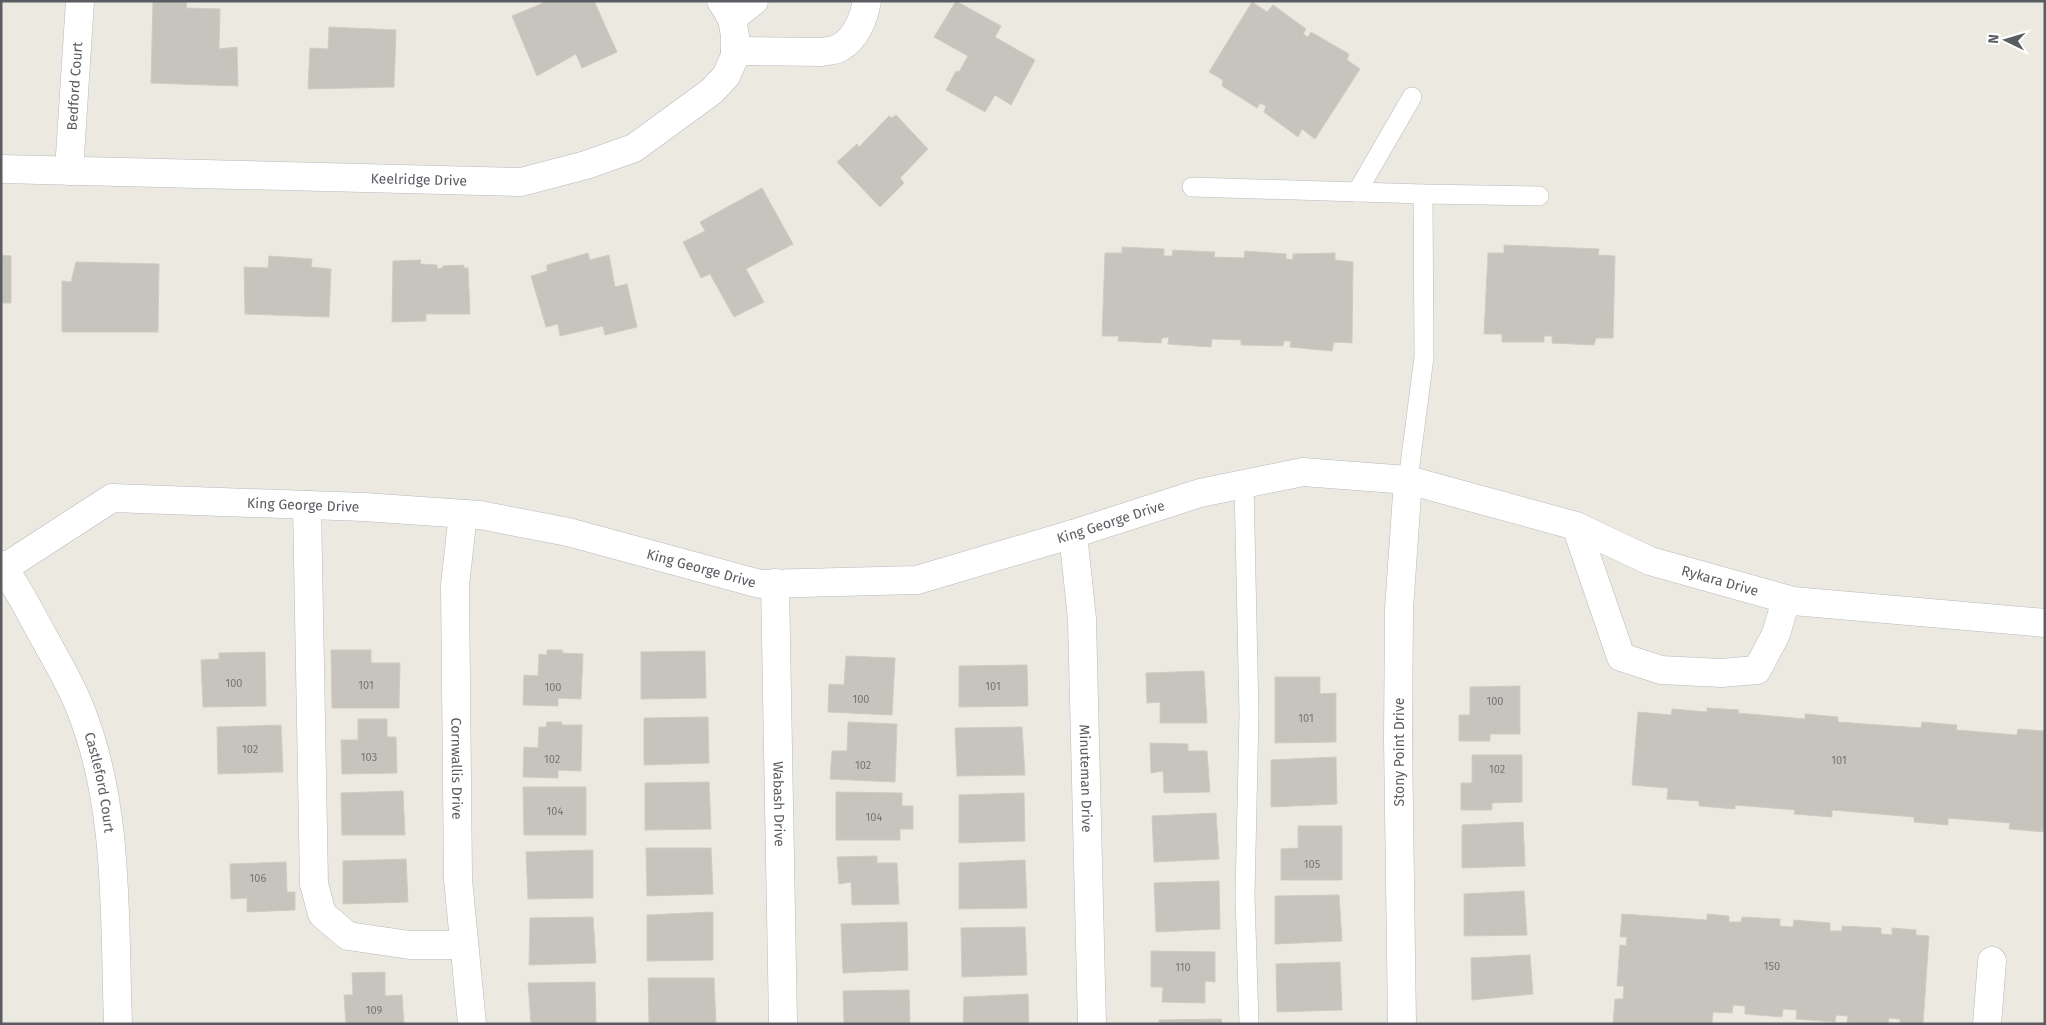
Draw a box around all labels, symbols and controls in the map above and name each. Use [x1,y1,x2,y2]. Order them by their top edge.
north arrow [1981,15,2031,65]
text: N [1985,34,2002,44]
street label: Bedford Court [63,40,86,131]
street label: Keelridge Drive [370,170,467,189]
street label: King George Drive [247,494,360,515]
street label: King George Drive [1055,496,1167,547]
street label: King George Drive [645,545,758,591]
street label: Rykara Drive [1680,562,1760,599]
house number: 100 [225,677,243,690]
house number: 101 [358,679,374,692]
house number: 101 [985,680,1001,693]
house number: 100 [544,681,562,694]
house number: 100 [852,693,870,706]
house number: 100 [1486,695,1504,708]
street label: Stony Point Drive [1391,698,1408,807]
house number: 101 [1298,712,1314,725]
street label: Cornwallis Drive [448,717,466,820]
street label: Minuteman Drive [1076,724,1096,833]
street label: Castleford Court [81,730,118,835]
house number: 102 [242,743,258,756]
house number: 103 [361,751,377,764]
house number: 102 [544,753,560,766]
house number: 101 [1831,754,1847,767]
house number: 102 [855,759,871,772]
street label: Wabash Drive [770,761,788,847]
house number: 102 [1489,763,1505,776]
house number: 104 [547,805,564,818]
house number: 104 [866,811,883,824]
house number: 105 [1304,858,1321,871]
house number: 106 [250,872,267,885]
house number: 150 [1764,960,1780,973]
house number: 110 [1175,961,1191,974]
house number: 109 [366,1004,383,1017]

